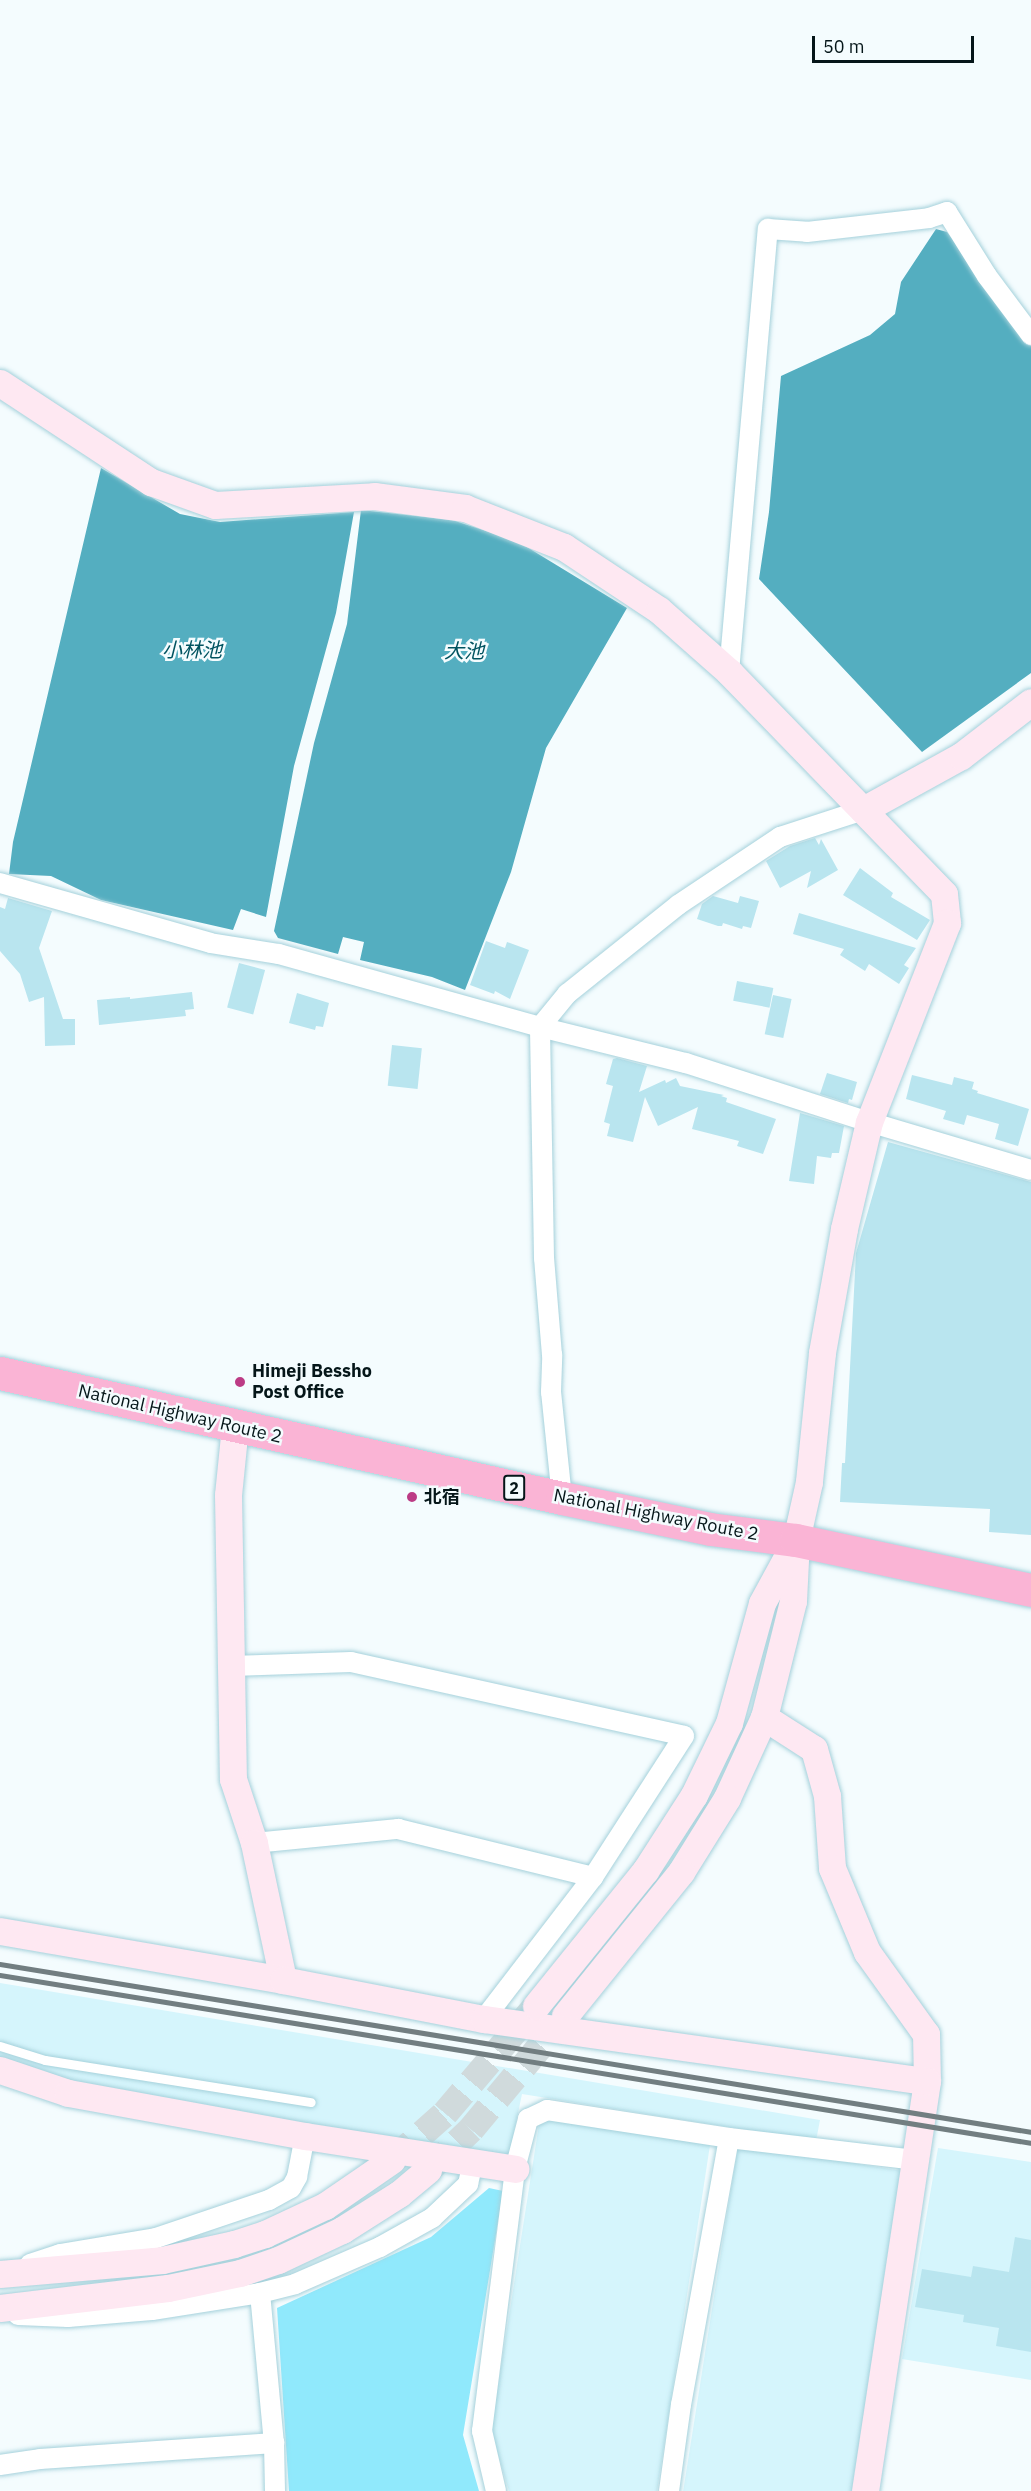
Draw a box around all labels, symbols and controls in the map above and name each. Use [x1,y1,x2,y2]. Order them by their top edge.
scale bar [815,24,977,62]
text: 50 m [823,35,865,58]
water label: 小林池 [162,637,222,661]
water label: 大池 [444,638,484,662]
place label: Himeji Bessho Post Office [252,1361,372,1404]
marker: Himeji Bessho Post Office [233,1375,247,1389]
street label: National Highway Route 2 [76,1380,284,1448]
road number: 2 [502,1475,526,1501]
street label: National Highway Route 2 [552,1485,760,1545]
place label: 北宿 [424,1486,460,1508]
marker: 北宿 [405,1490,419,1504]

